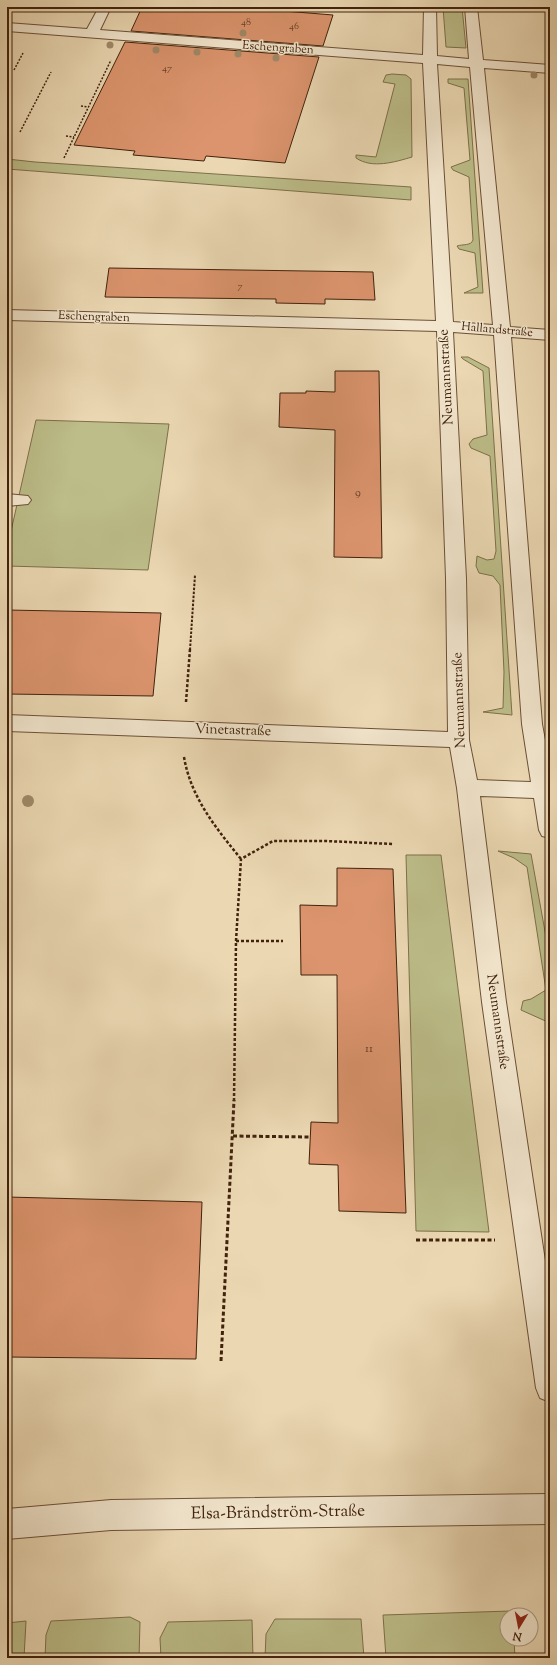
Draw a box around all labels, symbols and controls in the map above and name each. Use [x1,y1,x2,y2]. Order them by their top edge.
house number: 48 [241,15,251,30]
house number: 46 [289,19,299,34]
street label: Eschengraben [242,37,314,59]
house number: 47 [162,61,172,76]
house number: 7 [237,279,243,294]
street label: Eschengraben [58,307,130,327]
street label: Hallandstraße [460,318,534,342]
street label: Neumannstraße [435,329,459,425]
house number: 9 [355,484,361,502]
street label: Neumannstraße [448,652,472,748]
street label: Vinetastraße [195,720,271,742]
street label: Neumannstraße [480,973,514,1071]
house number: 11 [365,1040,373,1058]
street label: Elsa-Brändström-Straße [191,1499,365,1527]
north arrow [499,1607,539,1647]
text: N [512,1627,524,1645]

